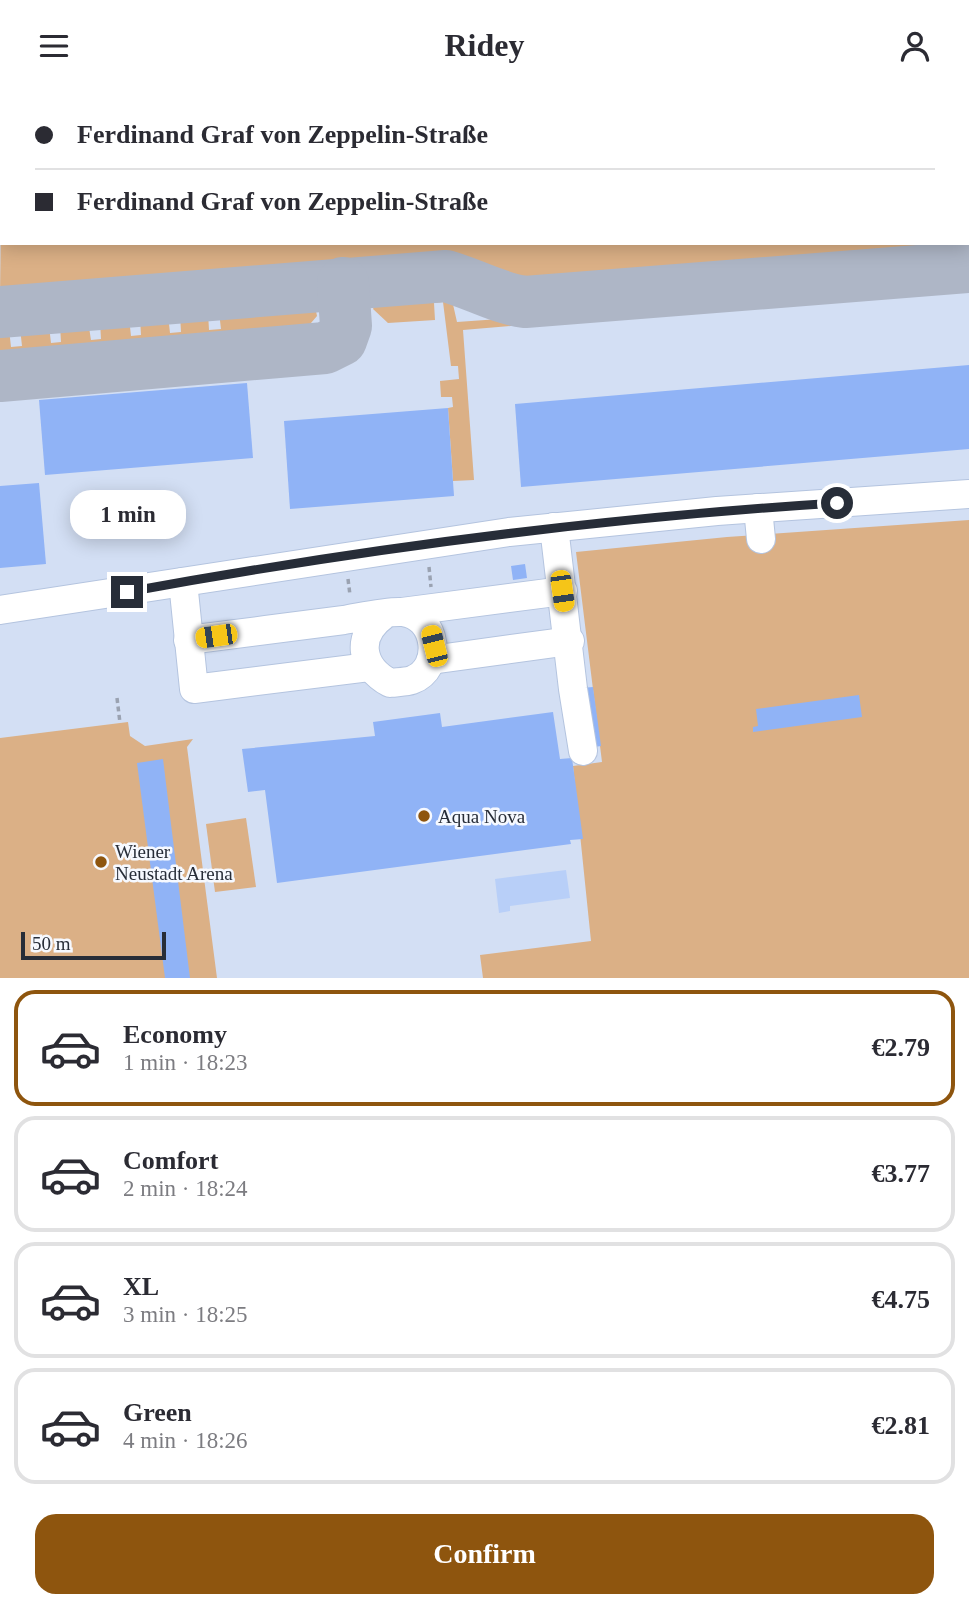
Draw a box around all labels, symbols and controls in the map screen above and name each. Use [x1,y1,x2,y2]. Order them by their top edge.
icon: menu [35,27,73,65]
text: Ridey [445,27,525,63]
icon: person [896,27,934,65]
text: Ferdinand Graf von Zeppelin-Straße [77,120,488,149]
text: Ferdinand Graf von Zeppelin-Straße [77,187,488,216]
route start [821,487,853,519]
callout: 1 min [69,491,185,539]
text: 1 min [100,502,156,527]
car [549,569,576,613]
route end [111,576,143,608]
car [194,623,239,649]
car [419,623,450,669]
place label: Aqua Nova [438,806,526,827]
marker: Aqua Nova [416,808,432,824]
place label: Wiener Neustadt Arena [115,841,233,884]
marker: Wiener Neustadt Arena [93,854,109,870]
scale bar [21,929,166,961]
text: 50 m [32,933,71,954]
icon: car [39,1017,102,1080]
text: Economy [123,1020,227,1049]
text: €2.79 [872,1033,930,1062]
text: 1 min · 18:23 [123,1050,248,1075]
icon: car [39,1143,102,1206]
text: Comfort [123,1146,218,1175]
text: €3.77 [872,1159,930,1188]
text: 2 min · 18:24 [123,1176,248,1201]
icon: car [39,1269,102,1332]
text: XL [123,1272,159,1301]
text: €4.75 [872,1285,930,1314]
text: 3 min · 18:25 [123,1302,248,1327]
icon: car [39,1395,102,1458]
text: Green [123,1398,192,1427]
text: €2.81 [872,1411,930,1440]
text: 4 min · 18:26 [123,1428,248,1453]
button: Confirm [35,1514,934,1594]

